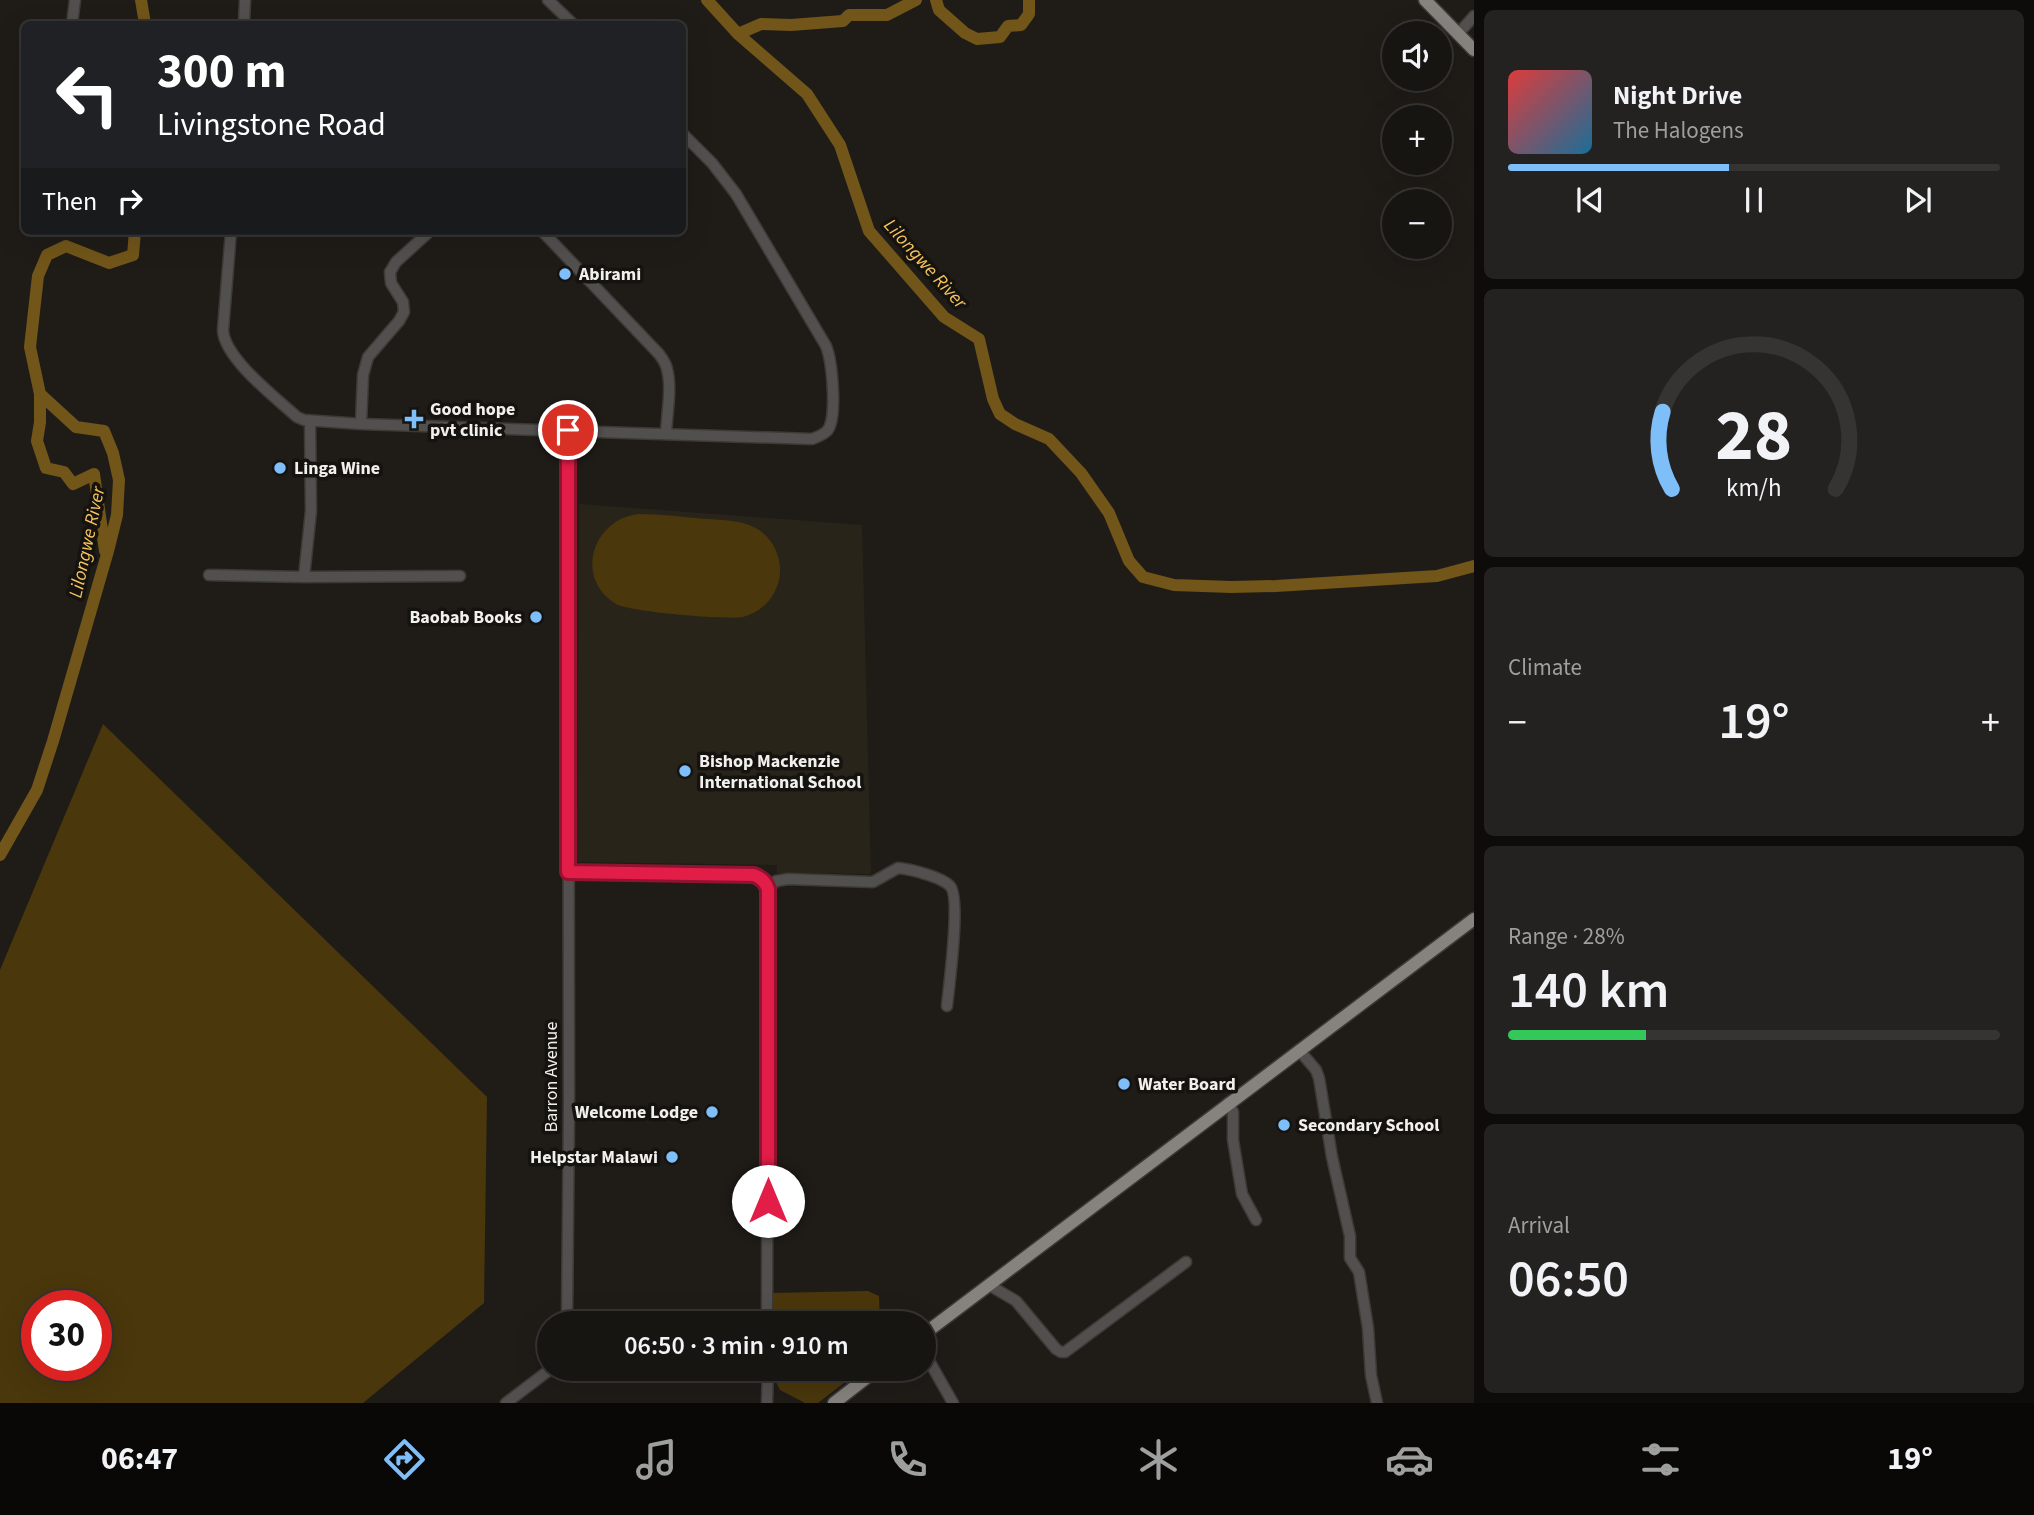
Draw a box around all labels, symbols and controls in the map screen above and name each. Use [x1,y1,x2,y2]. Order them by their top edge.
map controls [1382,21,1452,259]
button: sound [1382,21,1452,91]
text: 300 m [157,37,286,107]
icon: left [42,49,133,140]
text: Night Drive [1613,77,1742,114]
text: Livingstone Road [157,102,386,148]
button: + [1382,105,1452,175]
text: The Halogens [1613,114,1744,147]
icon: previous [1571,181,1609,219]
icon: pause [1735,181,1773,219]
icon: next [1899,181,1937,219]
icon: right [111,182,149,220]
text: Then [42,183,97,220]
button: − [1382,189,1452,259]
water label: Lilongwe River [877,213,974,316]
place label: Abirami [578,262,641,287]
marker: Abirami [557,266,573,282]
text: 28 [1716,384,1792,488]
place label: Good hope pvt clinic [430,397,515,443]
pin [538,400,598,460]
marker: Good hope pvt clinic [404,409,424,429]
icon: arrive [549,411,587,449]
place label: Linga Wine [294,456,380,481]
marker: Linga Wine [272,460,288,476]
text: km/h [1726,470,1782,506]
water label: Lilongwe River [62,483,113,600]
place label: Baobab Books [409,605,522,630]
marker: Baobab Books [528,609,544,625]
text: Climate [1508,651,1582,684]
text: 19° [1718,685,1790,759]
text: − [1508,696,1527,750]
text: + [1981,696,2000,750]
place label: Bishop Mackenzie International School [699,749,861,795]
marker: Bishop Mackenzie International School [677,763,693,779]
text: Range · 28% [1508,920,1625,953]
text: 140 km [1508,954,1669,1028]
street label: Barron Avenue [539,1022,564,1132]
place label: Water Board [1138,1072,1236,1097]
marker: Water Board [1116,1076,1132,1092]
place label: Welcome Lodge [575,1100,698,1125]
marker: Welcome Lodge [704,1104,720,1120]
place label: Secondary School [1298,1113,1439,1138]
marker: Secondary School [1276,1117,1292,1133]
place label: Helpstar Malawi [530,1145,658,1170]
marker: Helpstar Malawi [664,1149,680,1165]
position arrow [731,1164,805,1238]
text: Arrival [1508,1209,1570,1242]
text: 06:50 [1508,1243,1629,1317]
speed limit sign: 30 [21,1290,112,1381]
text: 06:50 · 3 min · 910 m [624,1327,849,1364]
icon: directions [380,1435,429,1484]
icon: music [632,1435,681,1484]
icon: phone [883,1435,932,1484]
icon: climate [1134,1435,1183,1484]
icon: car [1385,1435,1434,1484]
icon: filters [1636,1435,1685,1484]
text: 06:47 [101,1436,178,1482]
text: 19° [1887,1436,1933,1482]

